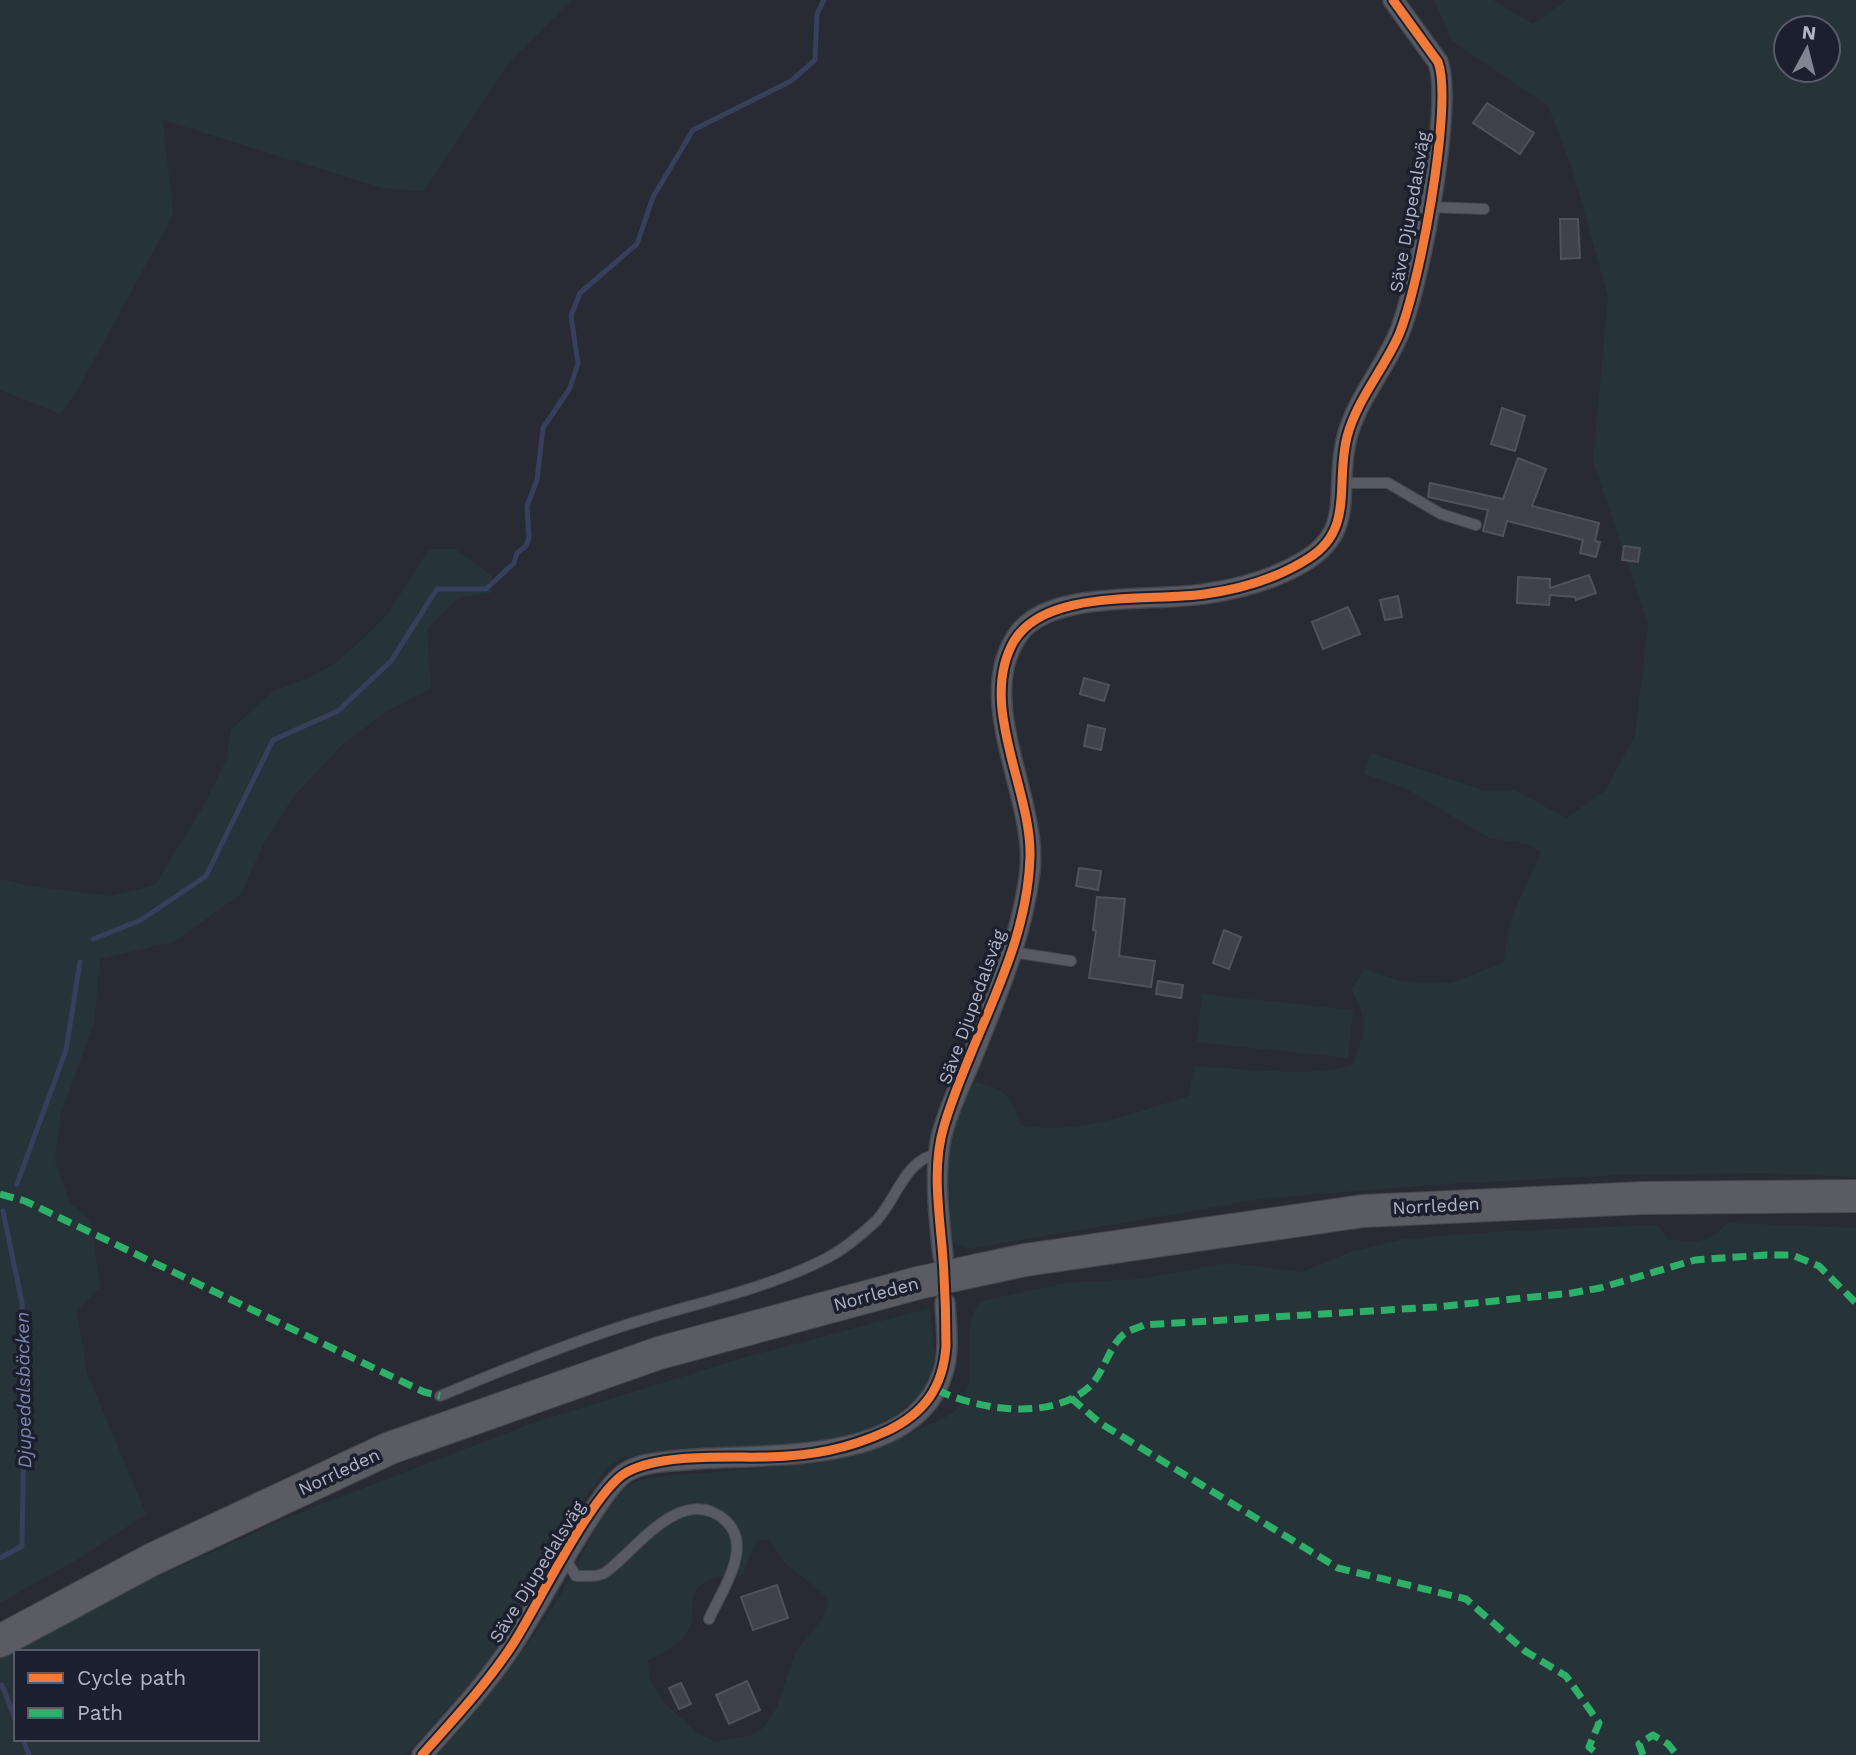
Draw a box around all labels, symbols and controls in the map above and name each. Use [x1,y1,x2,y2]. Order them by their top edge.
north arrow [1772,14,1842,84]
text: N [1801,20,1817,45]
street label: Säve Djupedalsväg [1385,130,1434,294]
street label: Säve Djupedalsväg [934,926,1009,1087]
street label: Norrleden [1392,1193,1480,1218]
street label: Norrleden [831,1272,921,1315]
water label: Djupedalsbäcken [11,1311,36,1469]
street label: Norrleden [295,1444,383,1500]
street label: Säve Djupedalsväg [485,1497,589,1646]
legend [14,1650,259,1741]
text: Cycle path [77,1665,186,1690]
text: Path [77,1700,123,1725]

